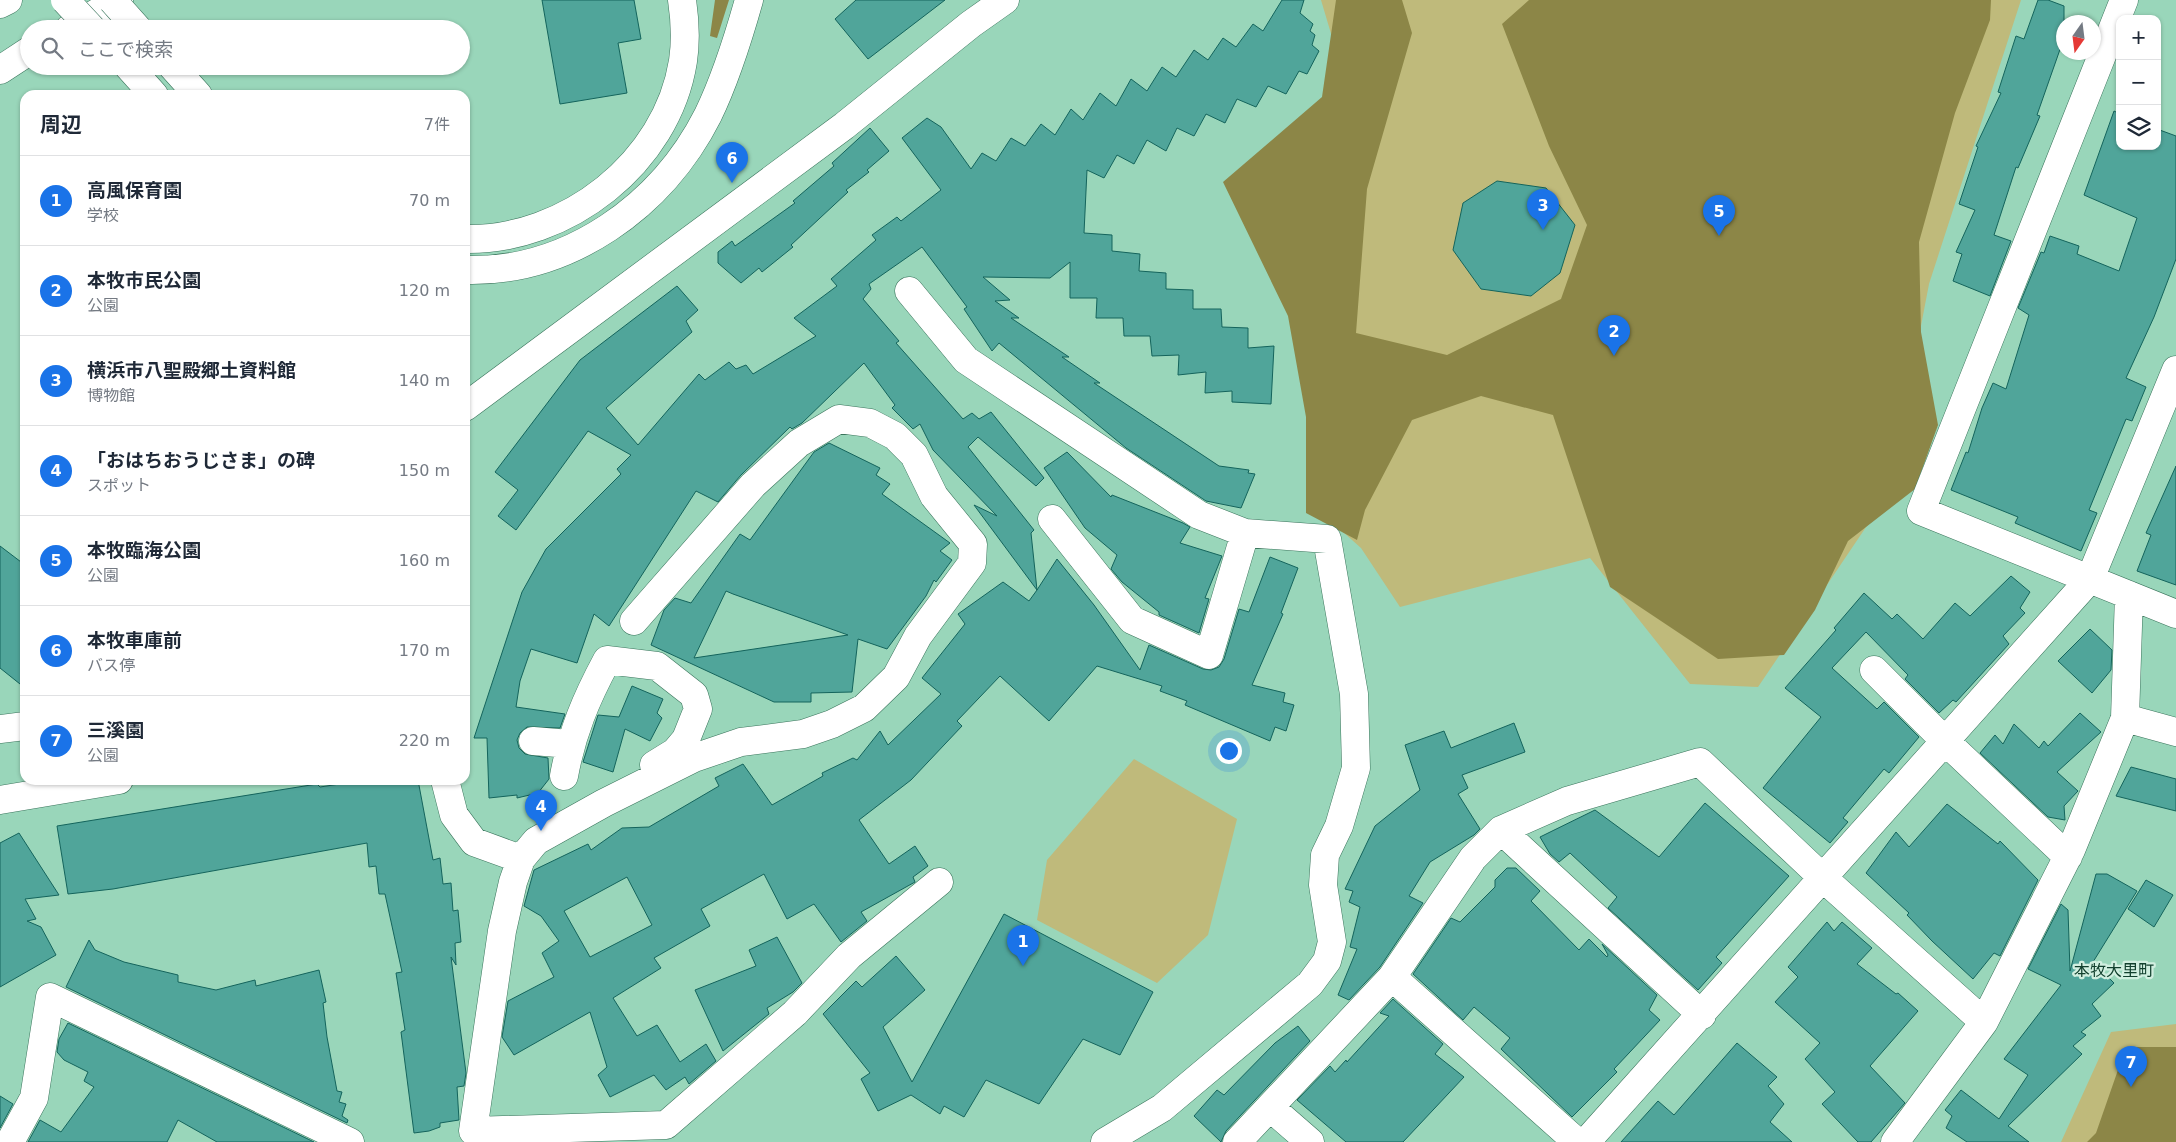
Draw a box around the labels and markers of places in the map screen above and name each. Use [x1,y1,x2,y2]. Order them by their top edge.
pin: 6 [716,142,748,183]
pin: 3 [1527,189,1559,230]
pin: 5 [1703,195,1735,236]
pin: 2 [1598,315,1630,356]
pin: 4 [525,790,557,831]
pin: 1 [1007,925,1039,966]
pin: 7 [2115,1046,2147,1087]

